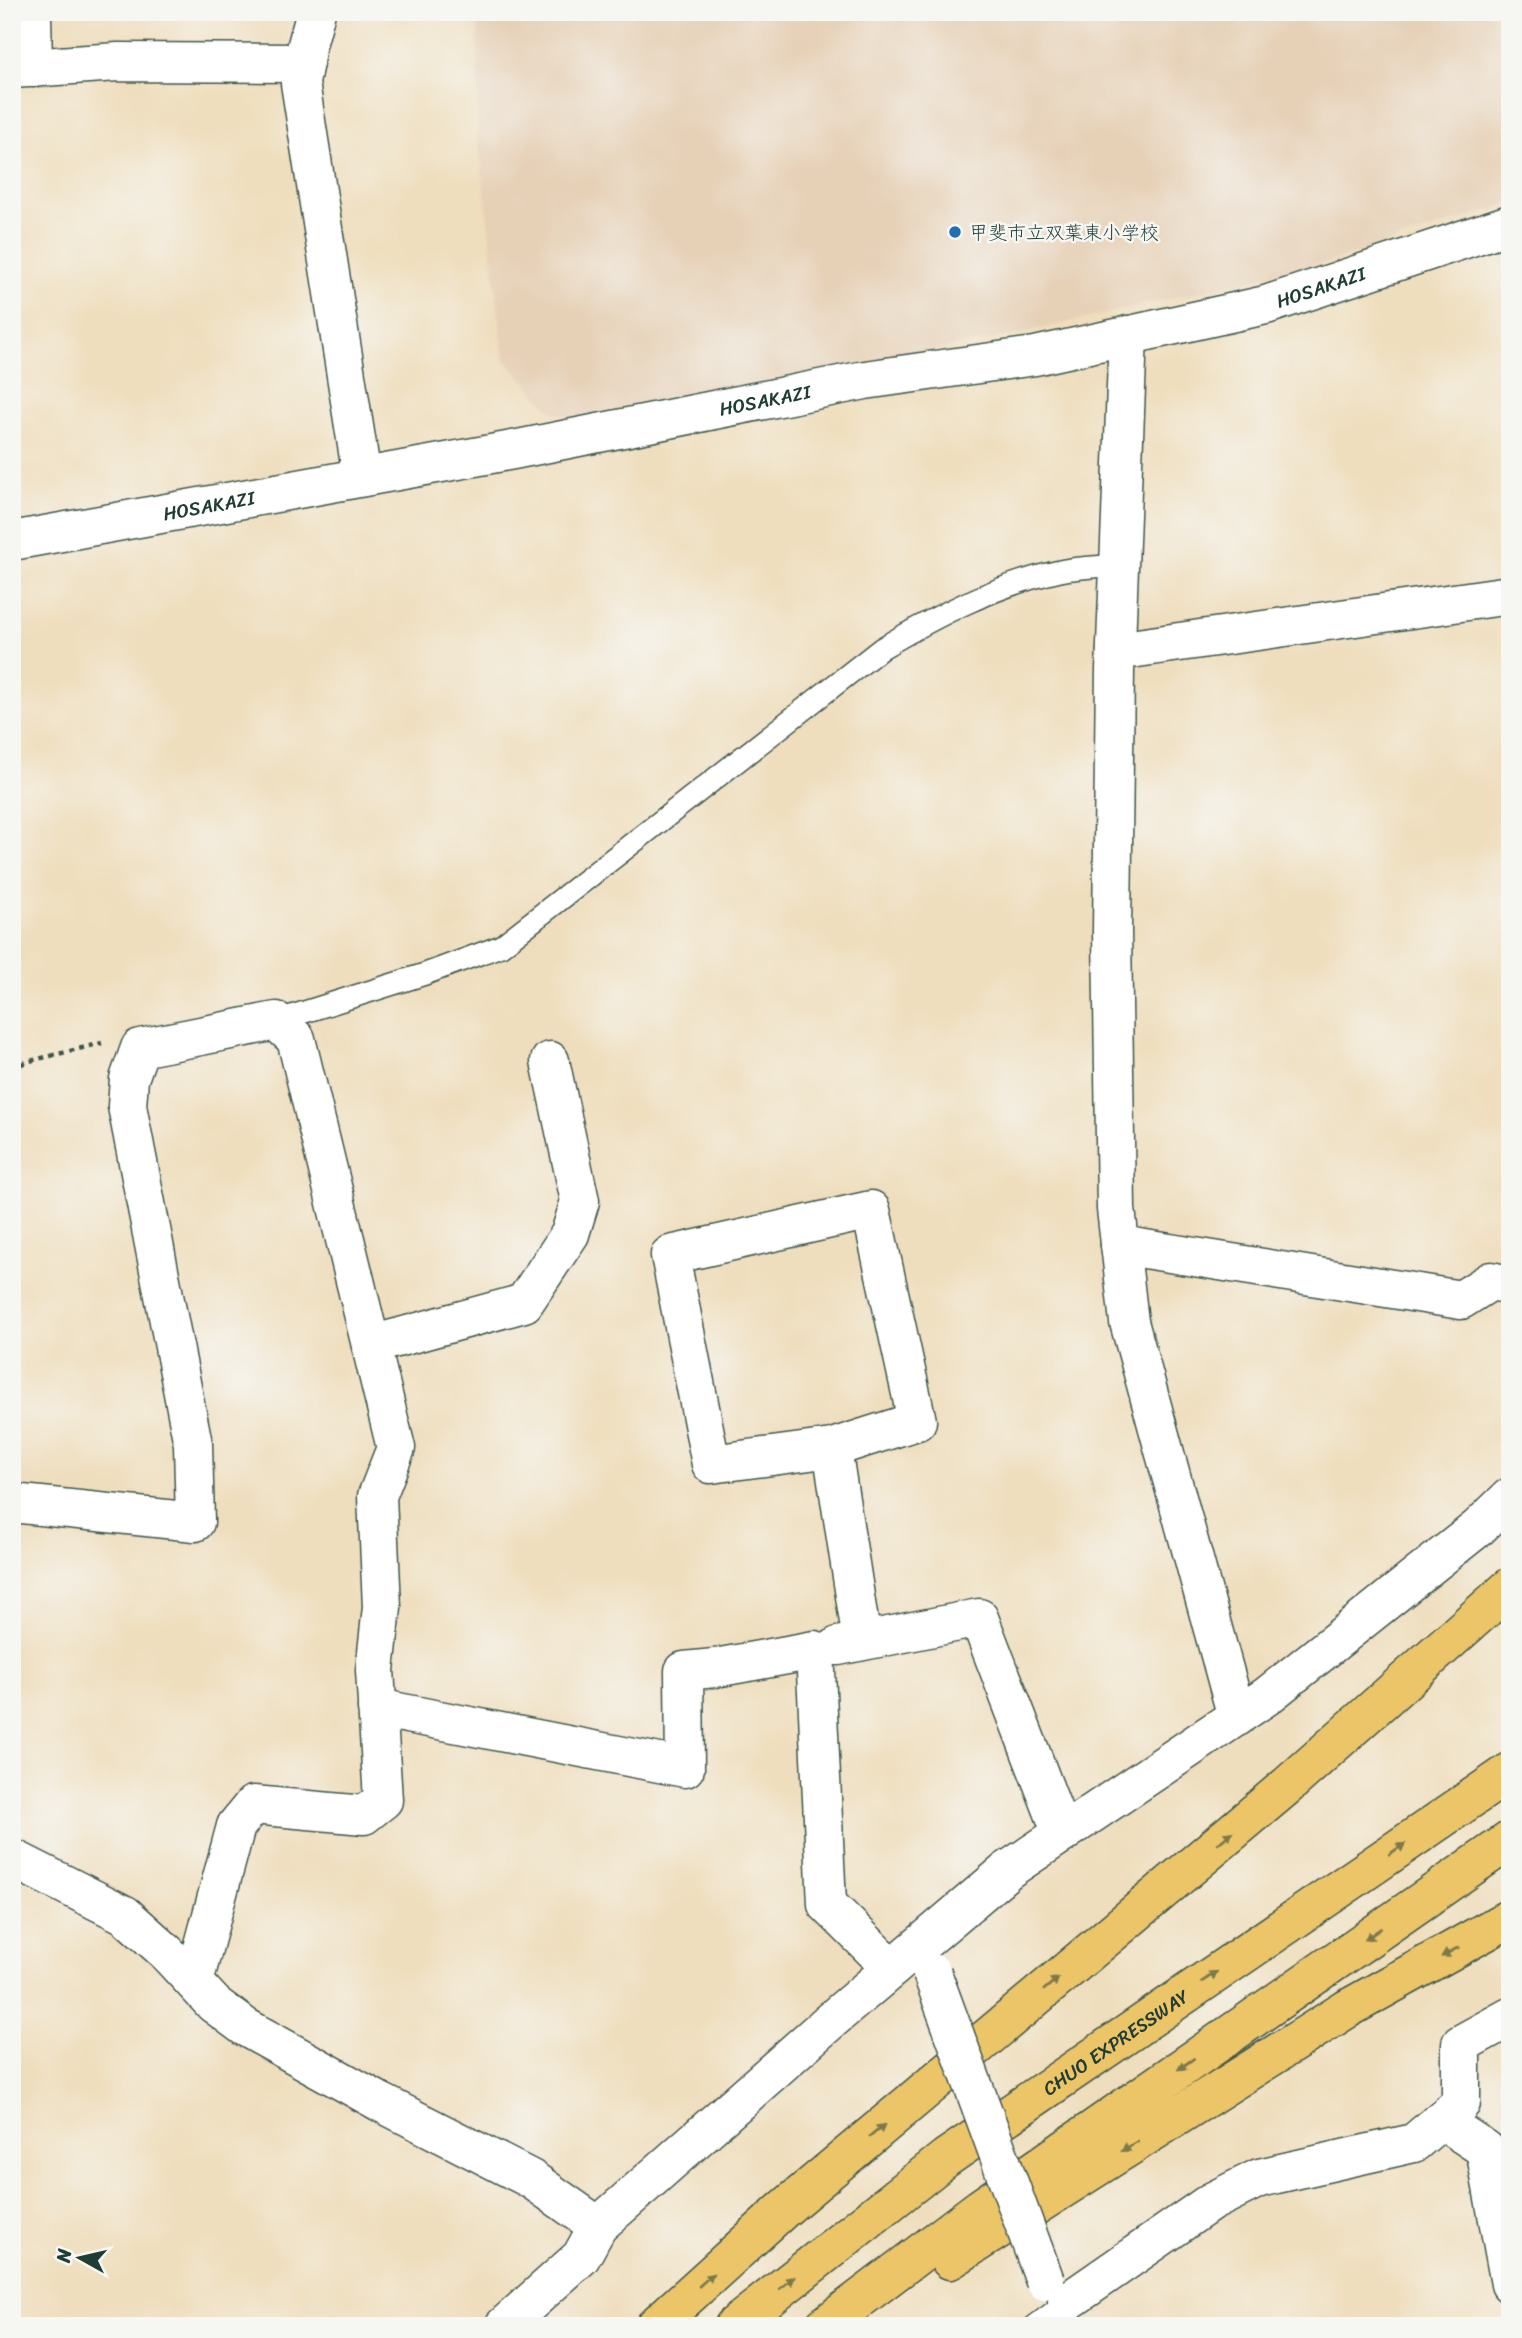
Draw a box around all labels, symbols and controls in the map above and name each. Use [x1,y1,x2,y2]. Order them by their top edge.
place label: 甲斐市立双葉東小学校 [969,216,1159,249]
marker: 甲斐市立双葉東小学校 [947,224,963,240]
street label: HOSAKAZI [1272,257,1371,318]
street label: HOSAKAZI [716,375,815,426]
street label: HOSAKAZI [160,481,259,530]
one-way arrow [1216,1830,1234,1845]
one-way arrow [1387,1843,1406,1856]
one-way arrow [1364,1927,1382,1941]
one-way arrow [1440,1946,1460,1958]
one-way arrow [1200,1970,1218,1984]
one-way arrow [1043,1977,1060,1992]
street label: CHUO EXPRESSWAY [1036,1980,1196,2104]
one-way arrow [1177,2057,1195,2071]
one-way arrow [869,2124,886,2139]
one-way arrow [1120,2139,1140,2152]
north arrow [46,2222,116,2292]
text: N [46,2246,81,2266]
one-way arrow [697,2272,715,2288]
one-way arrow [778,2277,796,2291]

